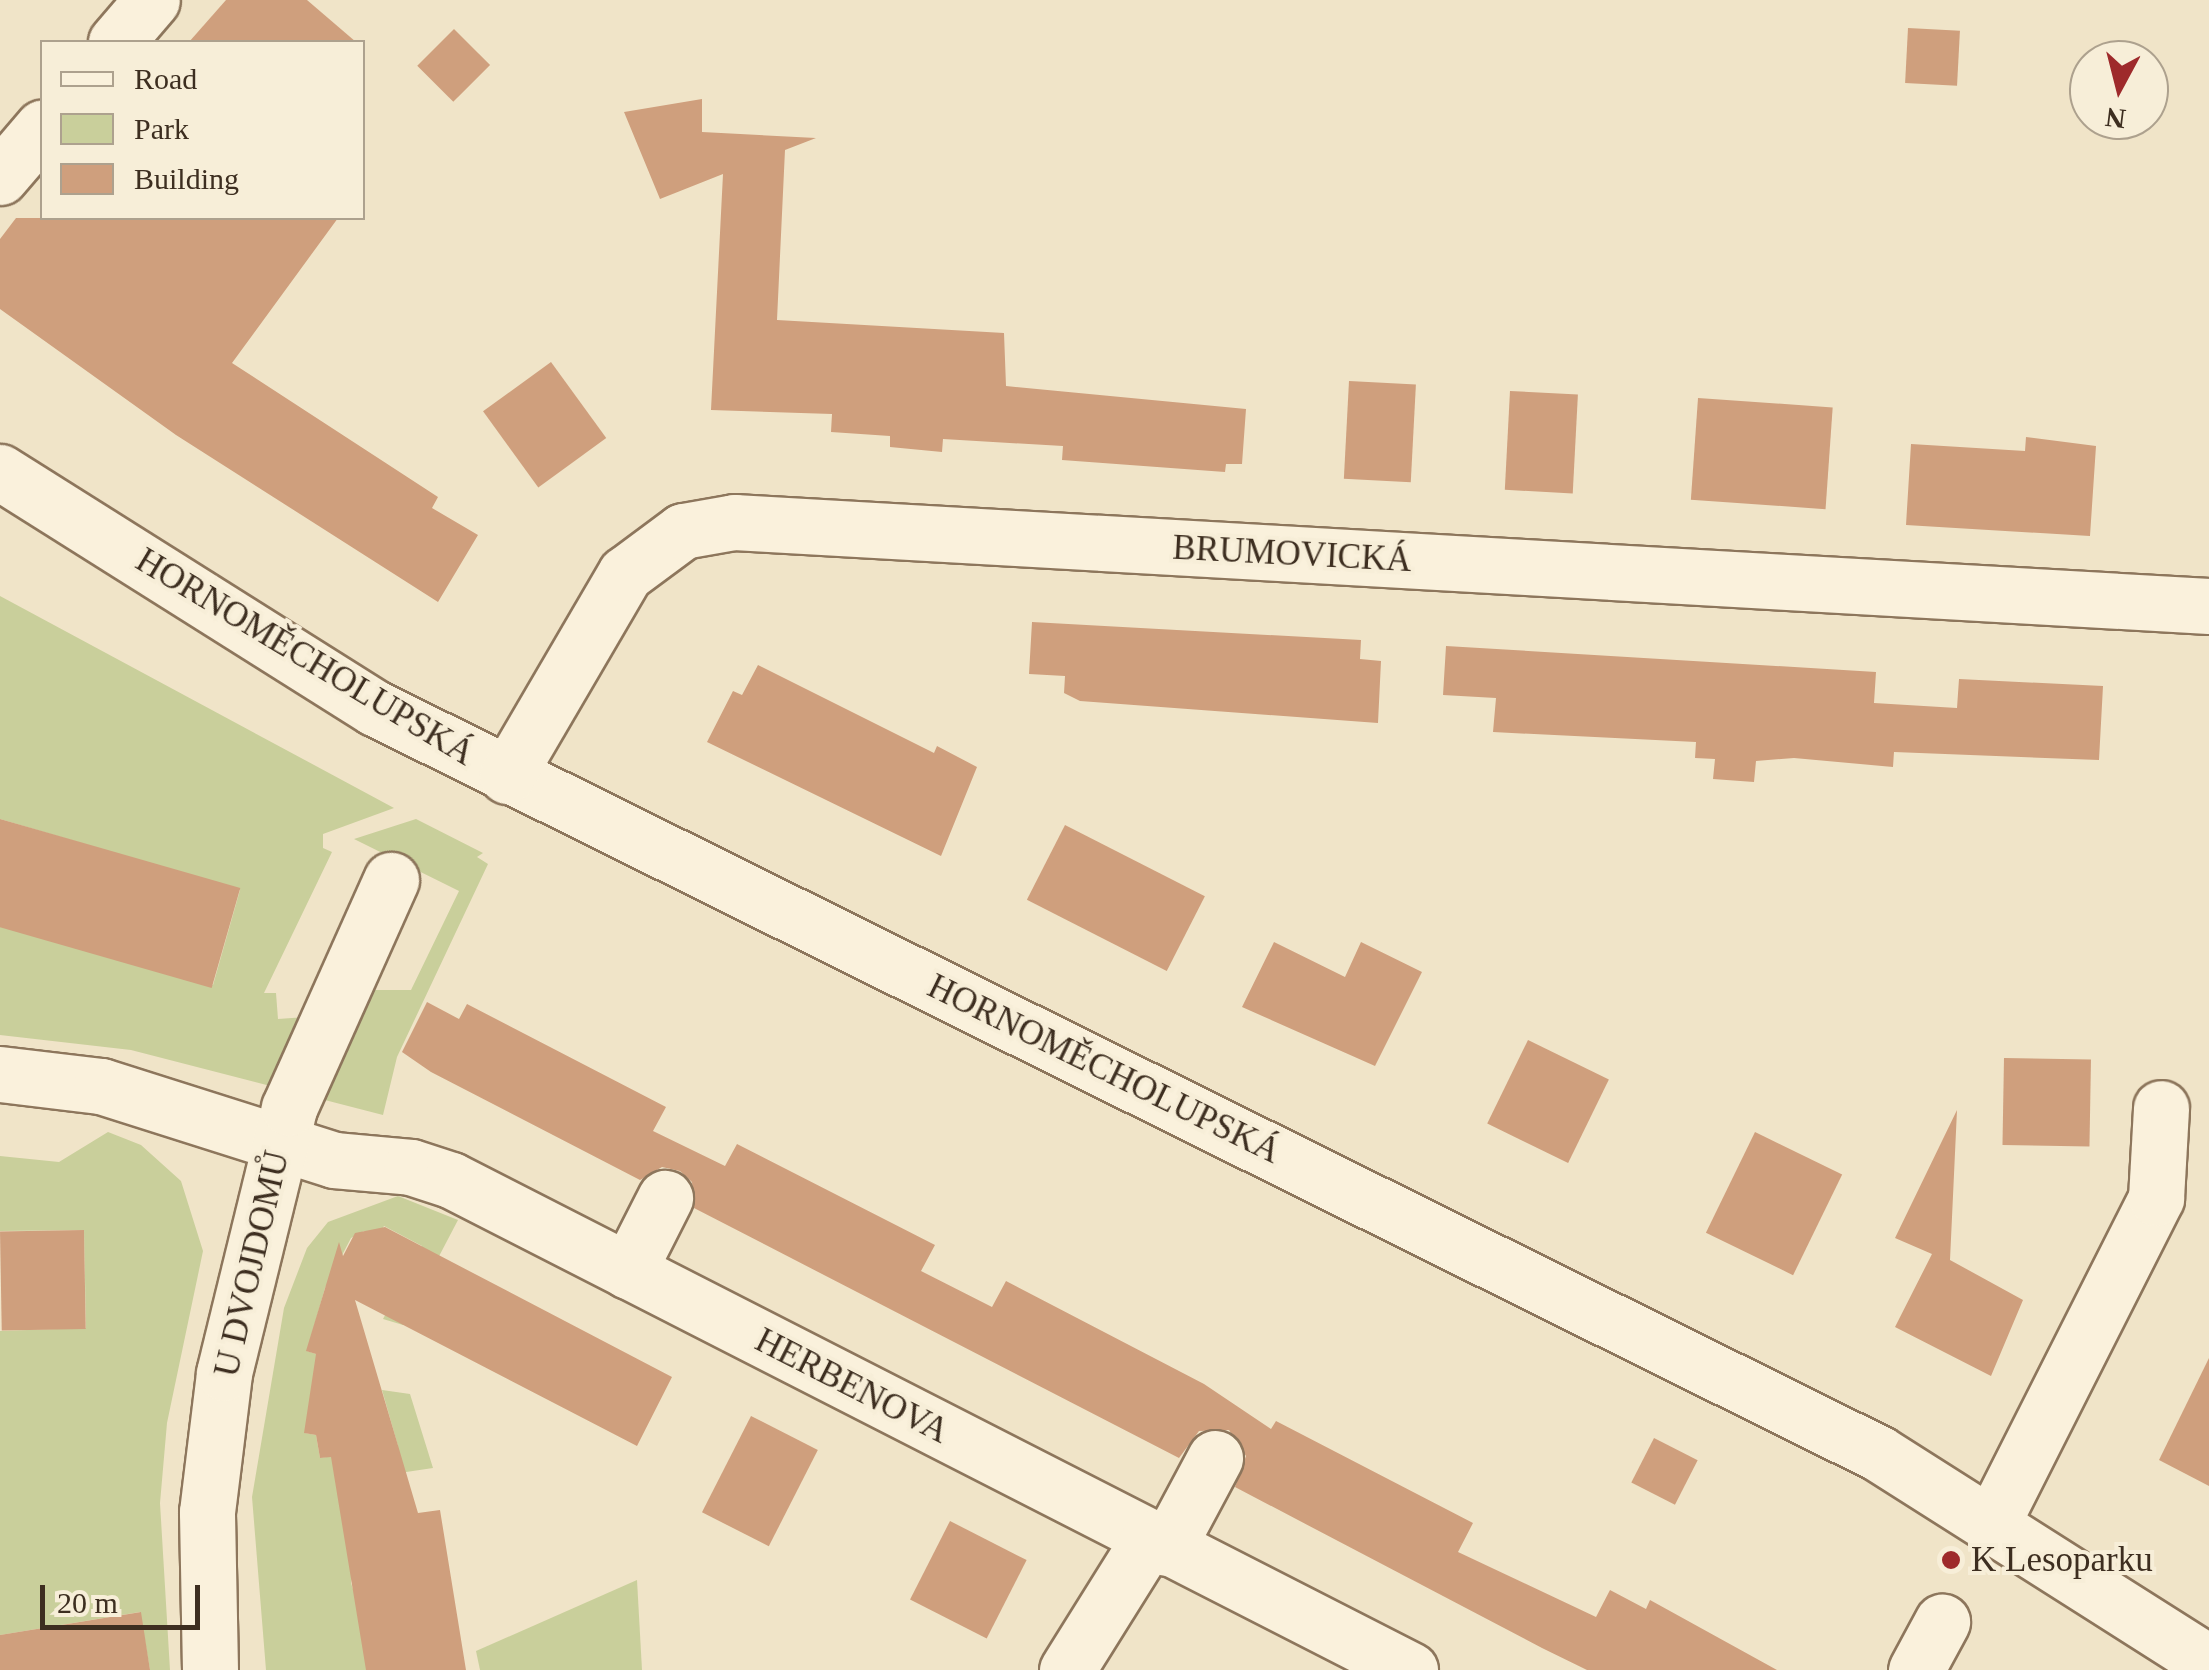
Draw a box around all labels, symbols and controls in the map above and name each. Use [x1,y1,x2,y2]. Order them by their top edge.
legend [40,40,365,220]
north arrow [2069,40,2169,140]
text: Road [134,62,197,95]
text: N [2104,102,2127,135]
text: Park [134,112,189,145]
text: Building [134,162,239,195]
street label: BRUMOVICKÁ [1171,527,1413,581]
street label: HORNOMĚCHOLUPSKÁ [128,539,482,775]
street label: HORNOMĚCHOLUPSKÁ [921,965,1287,1173]
street label: U DVOJDOMŮ [206,1147,298,1381]
street label: HERBENOVA [748,1319,956,1453]
place label: K Lesoparku [1971,1539,2153,1581]
marker: K Lesoparku [1940,1549,1962,1571]
scale bar [45,1565,205,1627]
text: 20 m [57,1586,118,1619]

